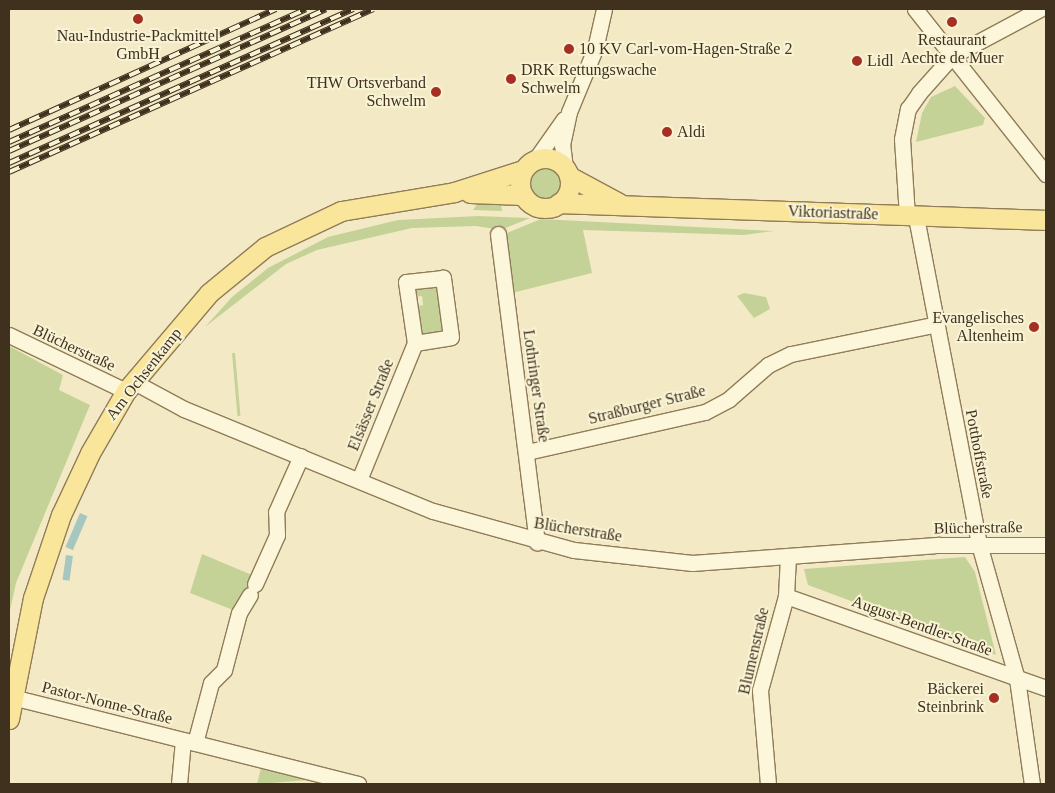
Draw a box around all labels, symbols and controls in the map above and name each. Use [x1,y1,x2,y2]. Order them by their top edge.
marker: Nau-Industrie-Packmittel GmbH [132,13,144,25]
marker: Restaurant Aechte de Muer [946,16,958,28]
place label: Nau-Industrie-Packmittel GmbH [57,26,219,64]
place label: Restaurant Aechte de Muer [900,30,1004,68]
place label: 10 KV Carl-vom-Hagen-Straße 2 [579,39,793,59]
marker: 10 KV Carl-vom-Hagen-Straße 2 [563,43,575,55]
place label: Lidl [867,51,894,71]
marker: Lidl [851,55,863,67]
place label: DRK Rettungswache Schwelm [521,60,657,98]
place label: THW Ortsverband Schwelm [306,73,426,111]
marker: DRK Rettungswache Schwelm [505,73,517,85]
marker: THW Ortsverband Schwelm [430,86,442,98]
place label: Aldi [677,122,705,142]
marker: Aldi [661,126,673,138]
street label: Viktoriastraße [787,202,879,224]
place label: Evangelisches Altenheim [932,308,1024,346]
street label: Blücherstraße [30,321,118,375]
marker: Evangelisches Altenheim [1028,321,1040,333]
street label: Am Ochsenkamp [102,324,186,424]
street label: Lothringer Straße [519,329,553,443]
street label: Elsässer Straße [344,356,398,454]
street label: Straßburger Straße [586,381,708,429]
street label: Potthoffstraße [961,408,997,500]
street label: Blücherstraße [533,514,623,546]
street label: Blücherstraße [933,518,1023,538]
street label: August-Bendler-Straße [849,592,995,660]
street label: Blumenstraße [735,606,773,696]
street label: Pastor-Nonne-Straße [40,677,174,729]
place label: Bäckerei Steinbrink [917,679,984,717]
marker: Bäckerei Steinbrink [988,692,1000,704]

